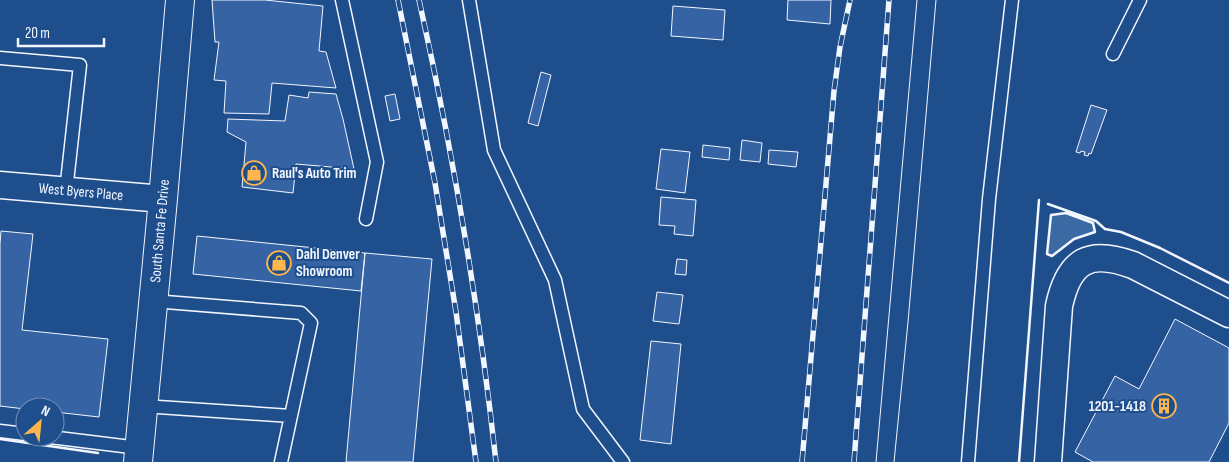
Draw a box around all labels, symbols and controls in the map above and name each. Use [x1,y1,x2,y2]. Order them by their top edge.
scale bar [18,15,104,47]
text: 20 m [25,24,50,43]
shop icon: Raul's Auto Trim [241,160,267,186]
place label: Raul's Auto Trim [272,164,357,183]
street label: South Santa Fe Drive [146,178,174,284]
street label: West Byers Place [38,179,124,205]
place label: Dahl Denver Showroom [296,245,360,281]
shop icon: Dahl Denver Showroom [266,250,292,276]
building icon: 1201-1418 [1151,393,1177,419]
north arrow [15,397,65,447]
place label: 1201-1418 [1089,397,1146,416]
text: N [38,402,53,420]

